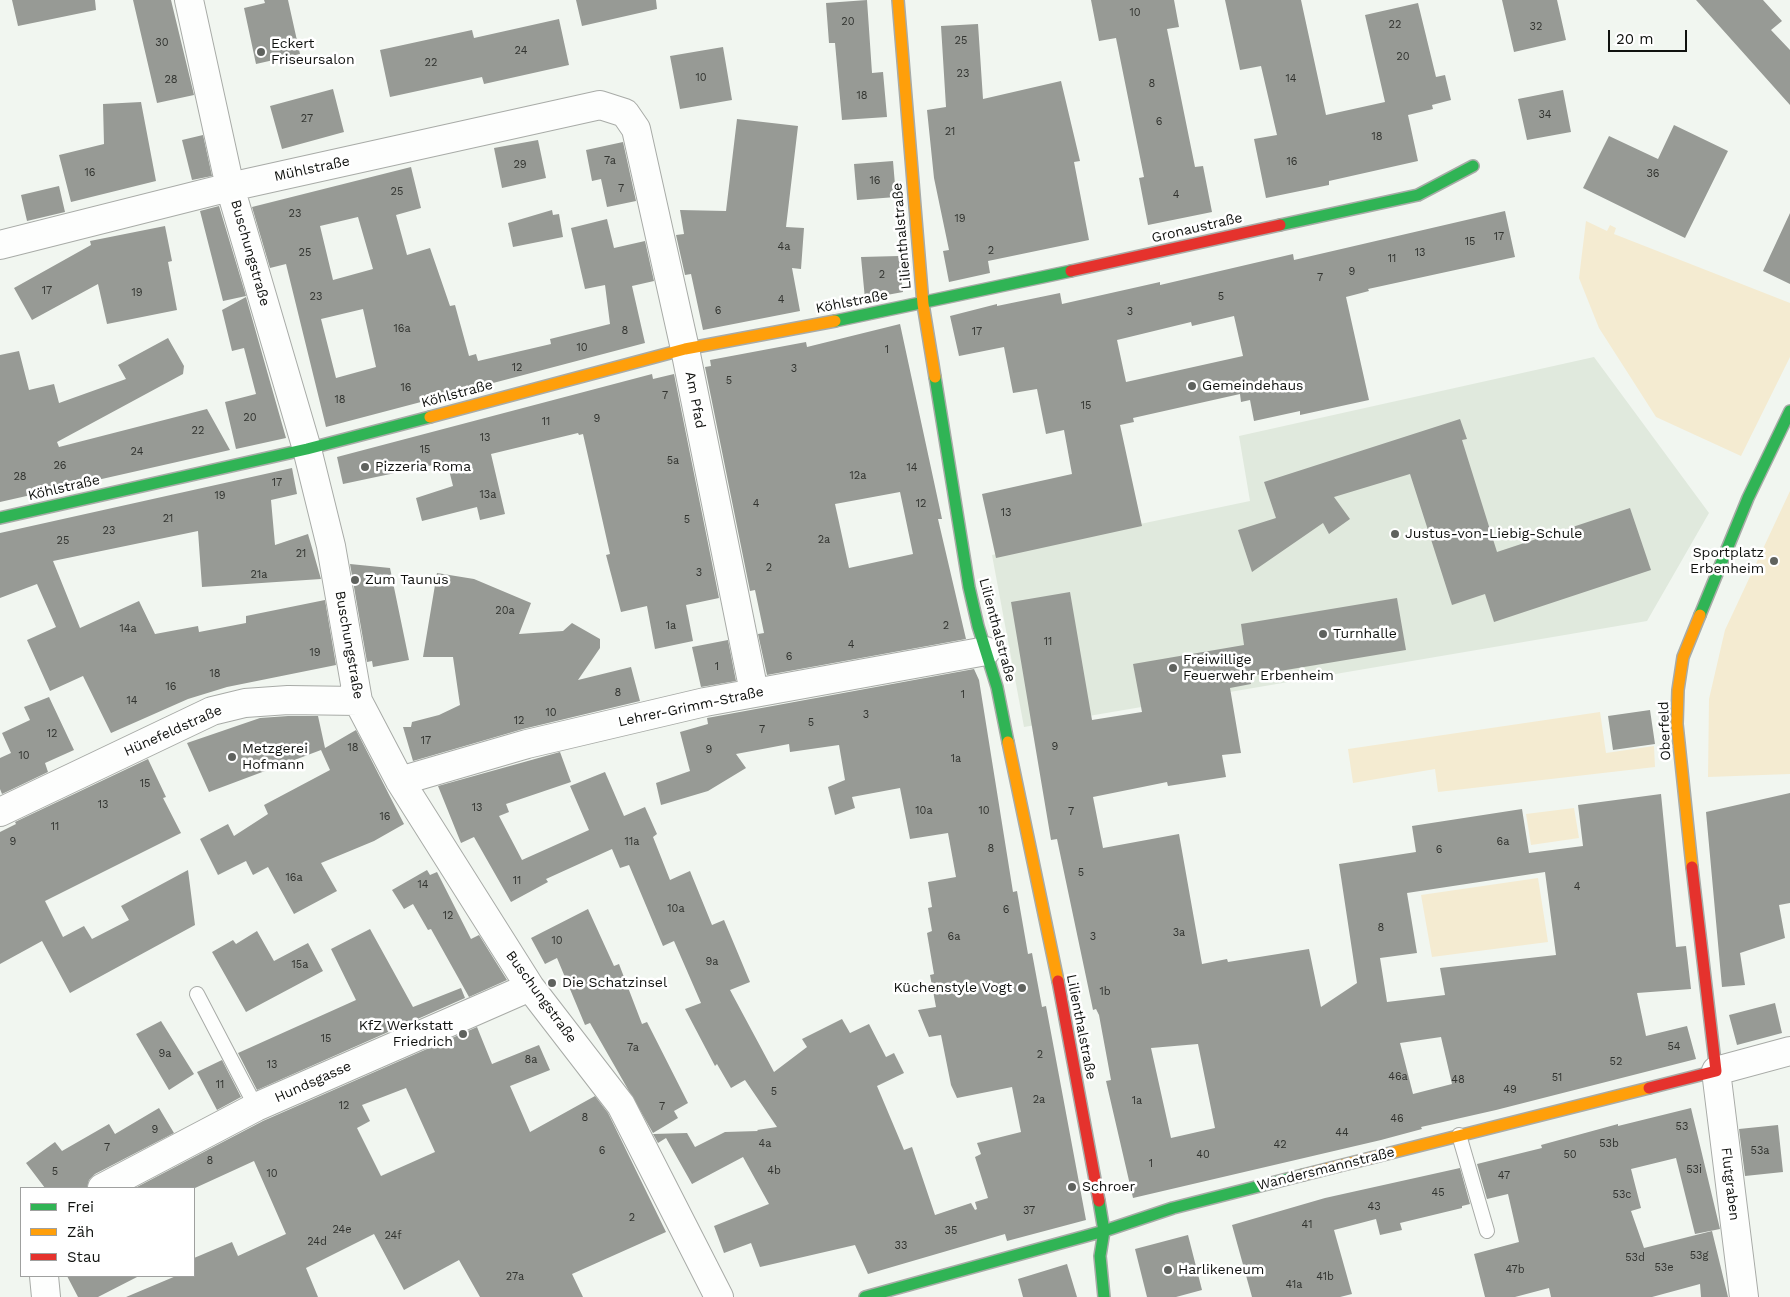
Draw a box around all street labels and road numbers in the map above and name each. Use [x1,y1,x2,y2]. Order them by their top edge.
street label: Mühlstraße [273,153,351,185]
street label: Lilienthalstraße [889,182,915,290]
street label: Buschungstraße [227,198,273,308]
street label: Gronaustraße [1150,209,1244,247]
street label: Köhlstraße [814,287,890,317]
street label: Am Pfad [681,370,709,430]
street label: Köhlstraße [419,376,495,412]
street label: Köhlstraße [26,472,102,504]
street label: Lilienthalstraße [975,576,1019,684]
street label: Buschungstraße [331,589,367,701]
street label: Lehrer-Grimm-Straße [617,683,765,731]
street label: Oberfeld [1656,701,1674,761]
street label: Hünefeldstraße [121,702,225,760]
street label: Buschungstraße [502,948,580,1046]
street label: Lilienthalstraße [1063,973,1099,1081]
street label: Hundsgasse [272,1058,354,1106]
street label: Wandersmannstraße [1255,1144,1397,1194]
street label: Flutgraben [1717,1146,1743,1222]

